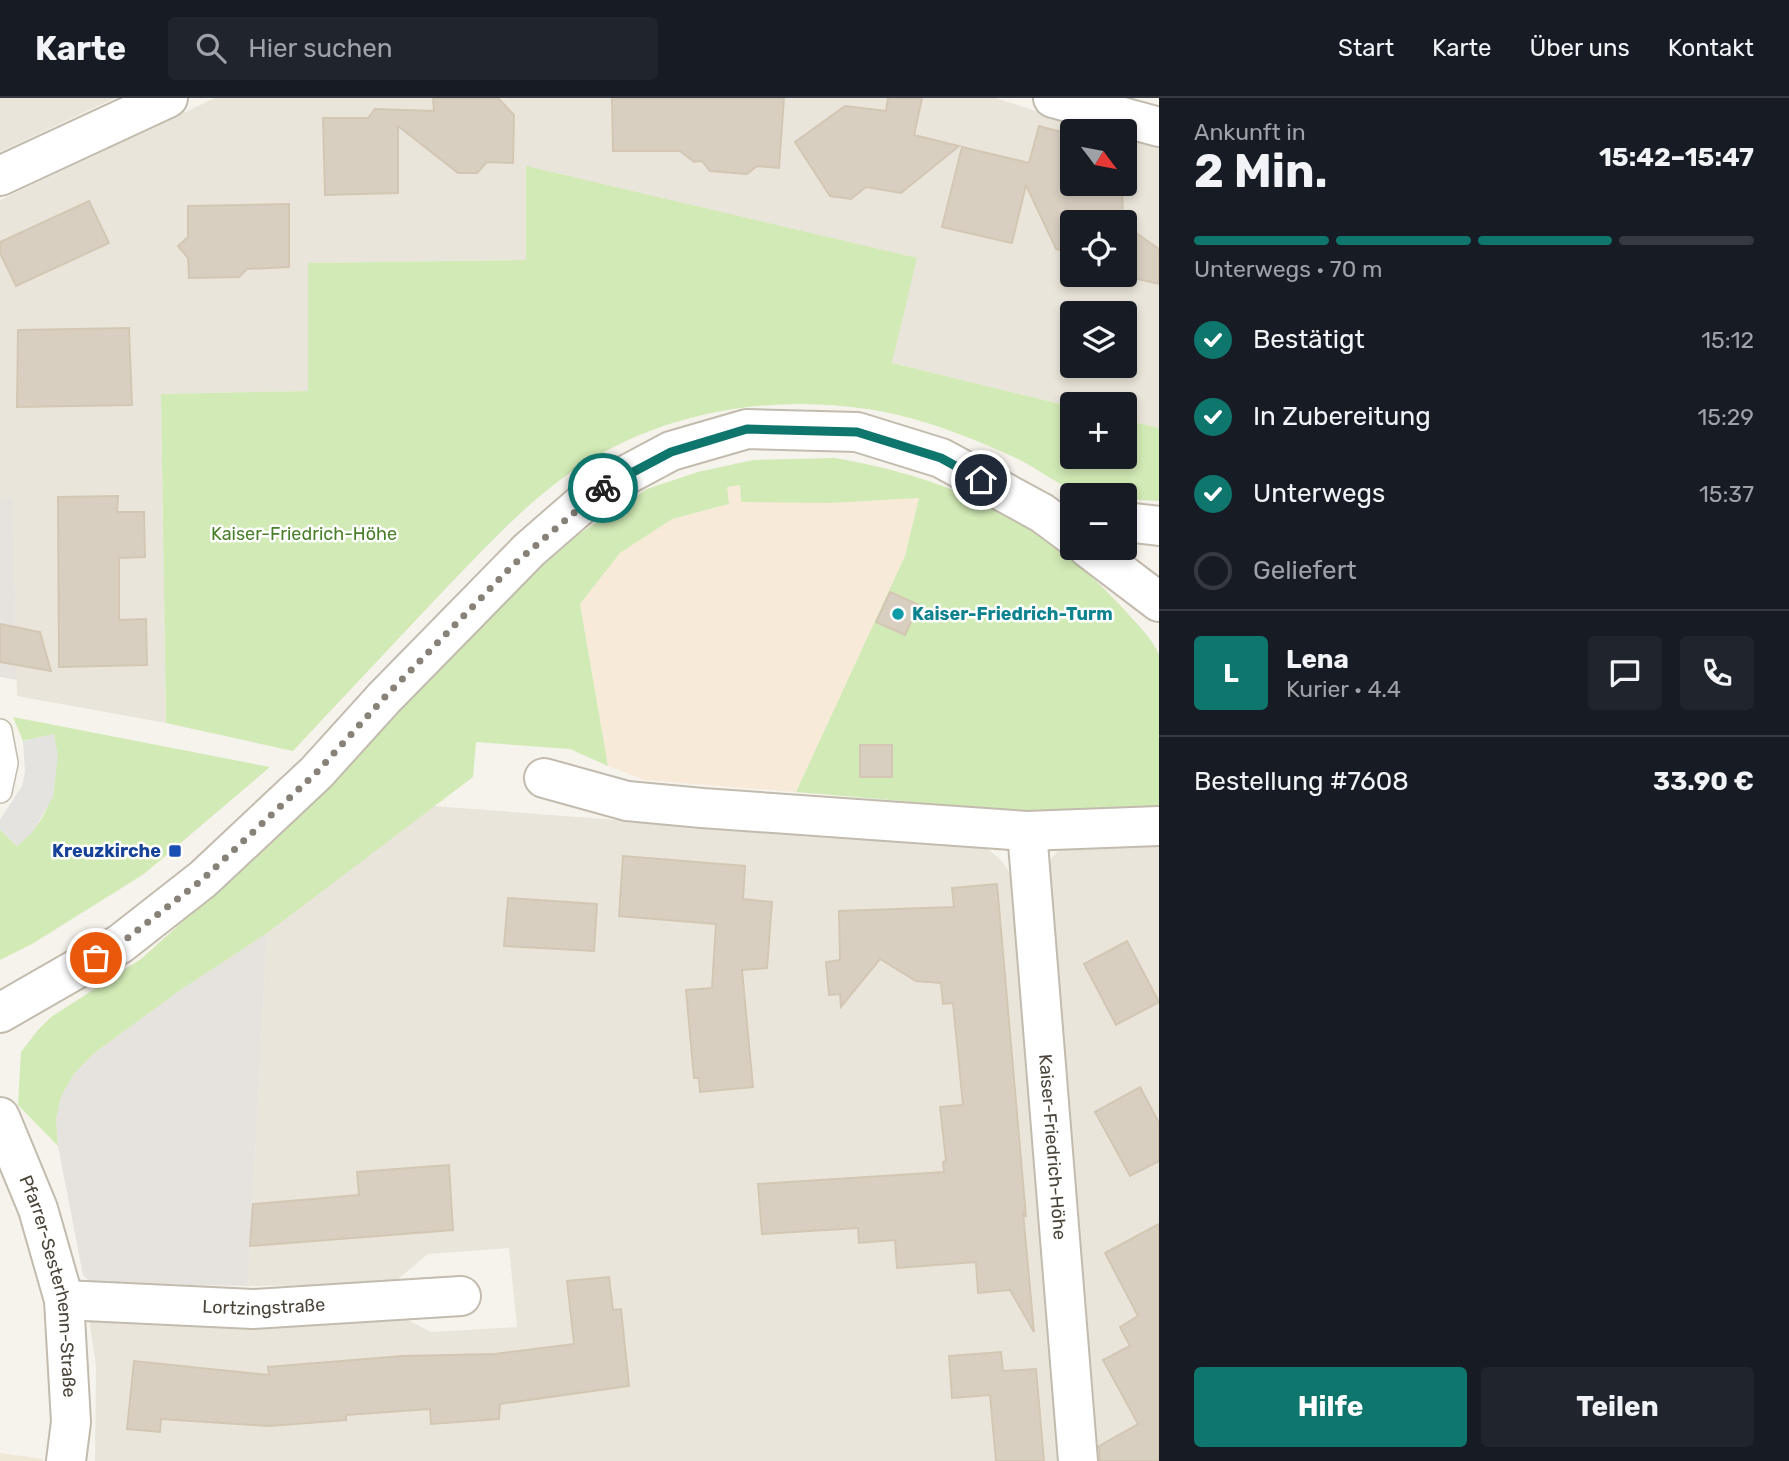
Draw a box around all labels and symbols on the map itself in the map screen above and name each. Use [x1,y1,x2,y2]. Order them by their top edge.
north arrow [1060,119,1138,196]
pin [951,450,1011,510]
courier [568,453,638,523]
park label: Kaiser-Friedrich-Höhe [211,523,397,545]
place label: Kaiser-Friedrich-Turm [912,603,1113,625]
marker: Kaiser-Friedrich-Turm [890,606,906,622]
place label: Kreuzkirche [52,840,161,862]
marker: Kreuzkirche [167,843,183,859]
pin [66,928,126,988]
street label: Kaiser-Friedrich-Höhe [1034,1053,1071,1241]
street label: Pfarrer-Sesterhenn-Straße [14,1172,81,1398]
street label: Lortzingstraße [202,1294,326,1320]

